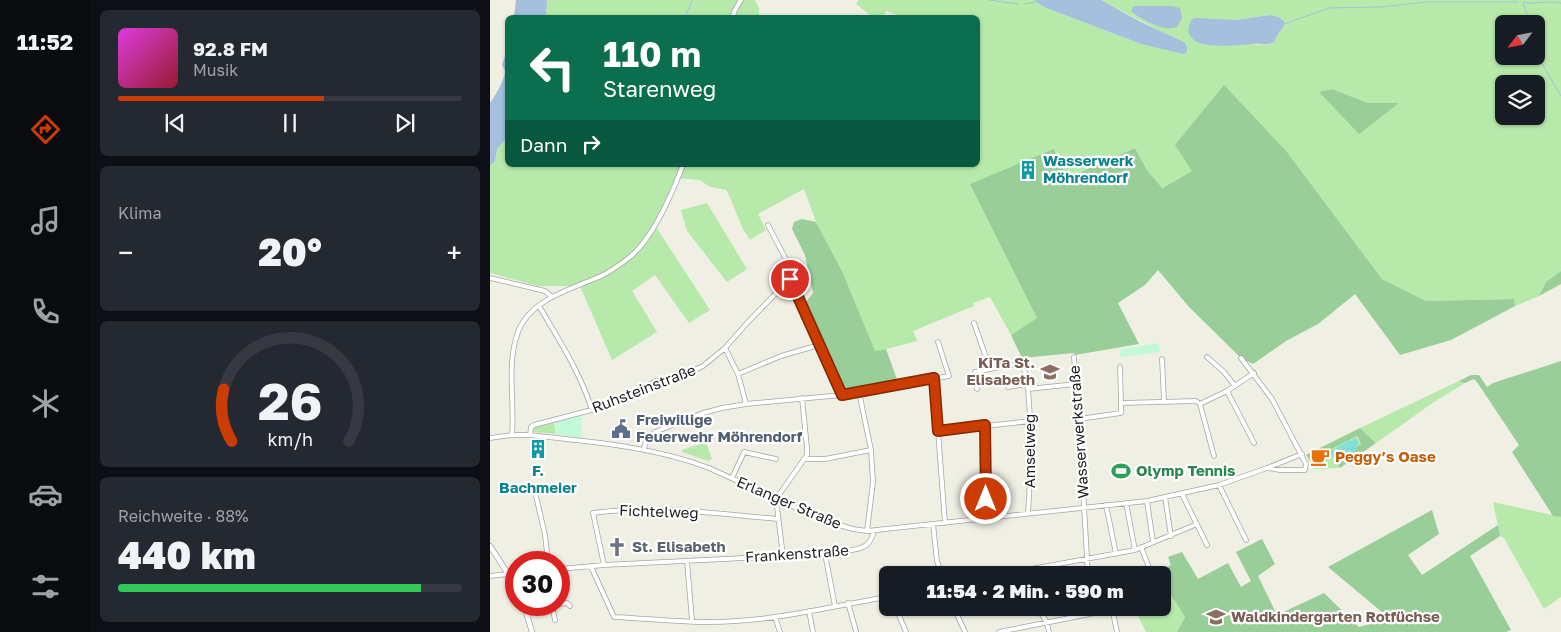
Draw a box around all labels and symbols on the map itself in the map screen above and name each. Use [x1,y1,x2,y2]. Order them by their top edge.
north arrow [1495,15,1545,65]
place label: Wasserwerk Möhrendorf [1043,151,1134,186]
building icon: Wasserwerk Möhrendorf [1017,159,1039,181]
pin [769,258,811,300]
place label: KiTa St. Elisabeth [966,353,1035,388]
street label: Ruhsteinstraße [589,360,698,416]
school or university icon: KiTa St. Elisabeth [1039,361,1061,383]
street label: Wasserwerkstraße [1064,365,1092,499]
place label: Freiwillige Feuerwehr Möhrendorf [636,410,803,445]
street label: Amselweg [1020,414,1038,488]
public building icon: Freiwillige Feuerwehr Möhrendorf [610,418,632,440]
building icon: F. Bachmeier [527,438,549,460]
cafe icon: Peggy’s Oase [1309,446,1331,468]
place label: Peggy’s Oase [1335,447,1436,465]
sports icon: Olymp Tennis [1110,460,1132,482]
place label: F. Bachmeier [499,461,577,496]
place label: Olymp Tennis [1136,461,1235,479]
street label: Erlanger Straße [734,472,845,532]
position arrow [959,472,1011,524]
street label: Fichtelweg [619,501,699,521]
church icon: St. Elisabeth [606,536,628,558]
place label: St. Elisabeth [632,537,726,555]
street label: Frankenstraße [744,540,850,566]
speed limit sign: 30 [505,551,570,616]
school or university icon: Waldkindergarten Rotfüchse [1205,606,1227,628]
place label: Waldkindergarten Rotfüchse [1231,607,1440,625]

